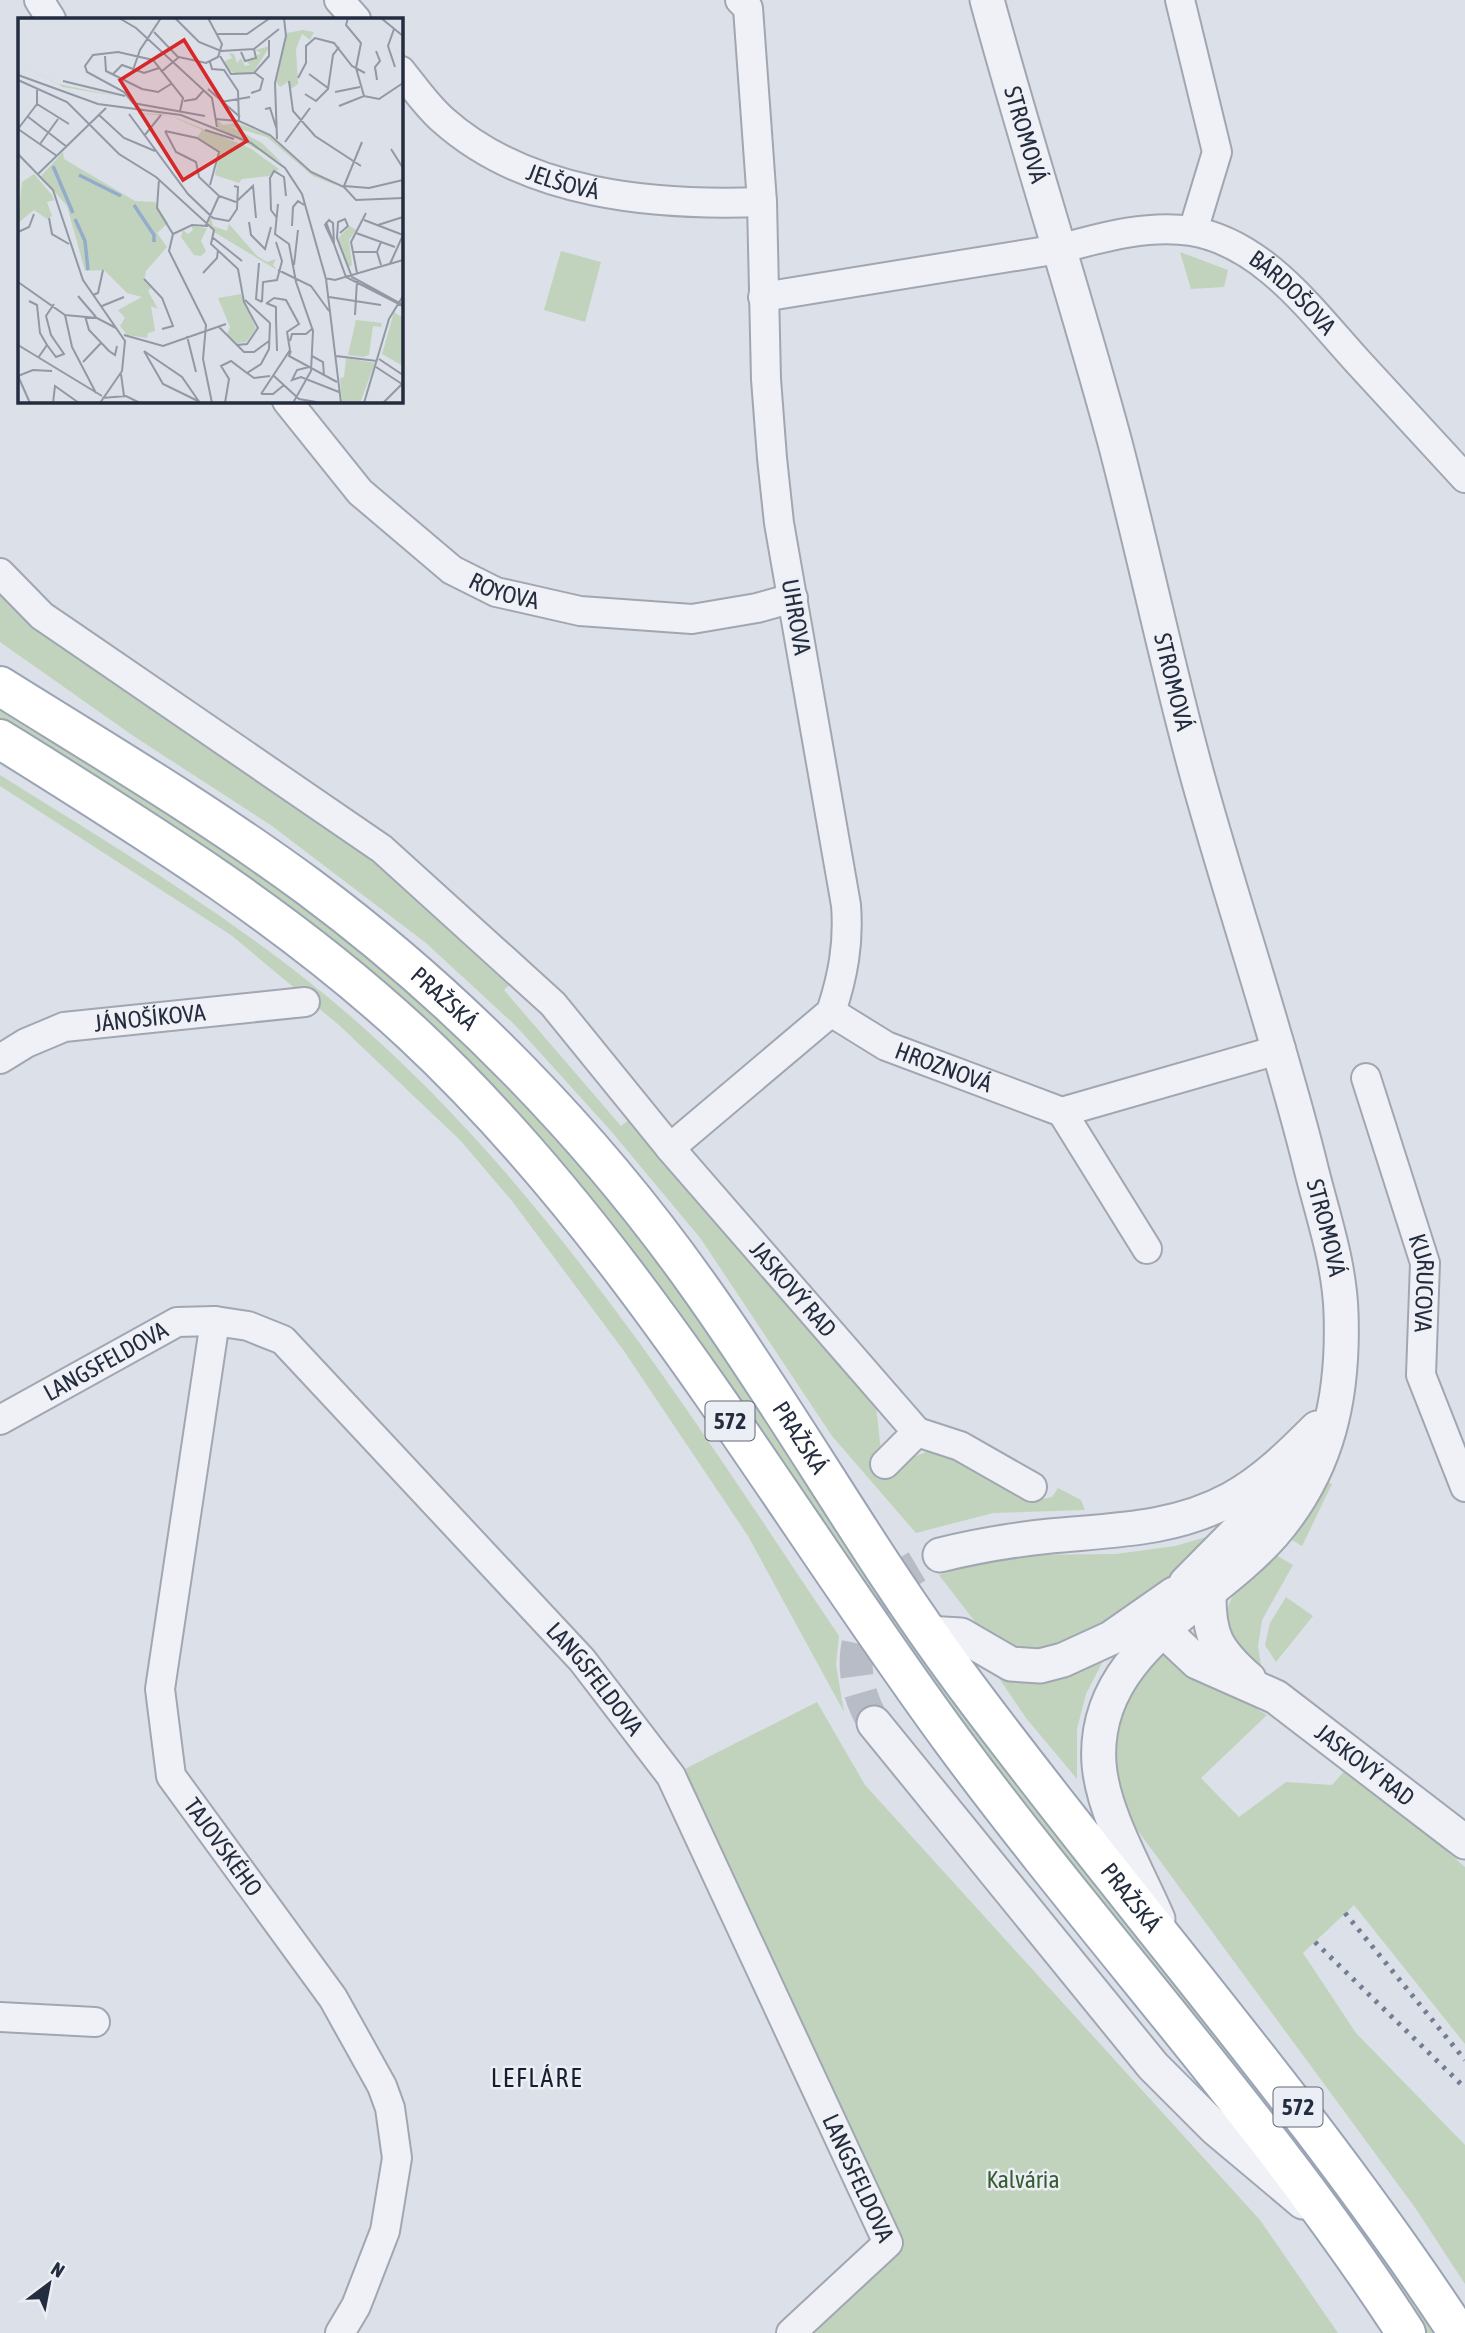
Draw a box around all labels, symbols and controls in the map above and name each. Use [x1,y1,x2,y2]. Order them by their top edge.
inset map [18,18,402,402]
street label: STROMOVÁ [999,83,1053,186]
street label: JELŠOVÁ [523,158,602,204]
street label: BÁRDOŠOVA [1244,244,1342,340]
street label: ROYOVA [465,567,542,614]
street label: UHROVA [777,577,816,657]
street label: STROMOVÁ [1149,630,1199,734]
street label: PRAŽSKÁ [406,961,483,1035]
street label: JÁNOŠÍKOVA [93,998,207,1037]
street label: HROZNOVÁ [892,1037,996,1098]
street label: STROMOVÁ [1301,1176,1351,1279]
street label: KURUCOVA [1404,1230,1439,1333]
street label: JASKOVÝ RAD [745,1236,842,1342]
street label: LANGSFELDOVA [39,1316,173,1406]
street label: PRAŽSKÁ [767,1396,833,1478]
road number: 572 [706,1402,754,1440]
street label: LANGSFELDOVA [541,1617,649,1741]
street label: JASKOVÝ RAD [1310,1718,1420,1811]
street label: TAJOVSKÉHO [179,1793,268,1901]
street label: PRAŽSKÁ [1095,1858,1167,1937]
district label: LEFLÁRE [491,2063,583,2093]
road number: 572 [1274,2088,1322,2126]
street label: LANGSFELDOVA [817,2110,900,2246]
park label: Kalvária [986,2166,1060,2193]
north arrow [14,2249,84,2319]
text: N [47,2257,69,2282]

